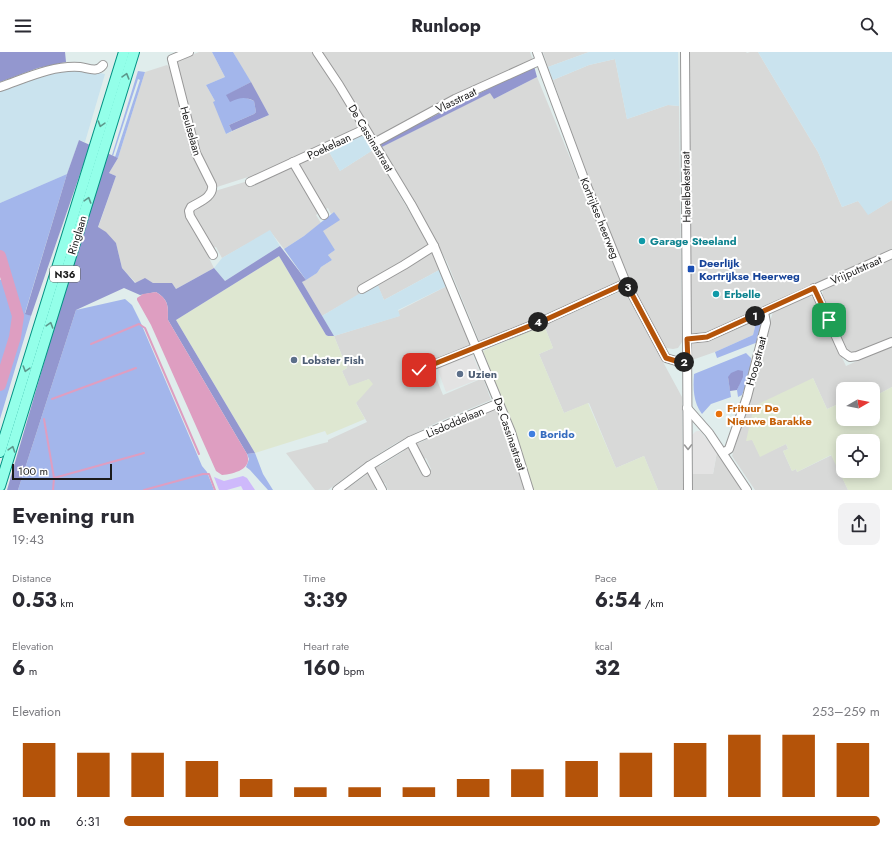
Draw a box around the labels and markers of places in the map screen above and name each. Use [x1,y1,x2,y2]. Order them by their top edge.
place label: Garage Steeland [650,233,737,249]
marker: Garage Steeland [637,236,647,246]
place label: Deerlijk Kortrijkse Heerweg [699,255,800,284]
marker: Deerlijk Kortrijkse Heerweg [686,264,696,274]
pin: 3 [618,277,638,297]
place label: Erbelle [724,286,761,302]
marker: Erbelle [711,289,721,299]
pin [812,303,846,337]
pin: 1 [745,306,765,326]
pin: 4 [528,312,548,332]
place label: Lobster Fish [302,352,364,368]
pin: 2 [674,352,694,372]
pin [402,353,436,387]
marker: Lobster Fish [289,355,299,365]
place label: Uzien [468,366,497,382]
marker: Uzien [455,369,465,379]
place label: Frituur De Nieuwe Barakke [727,400,812,429]
marker: Frituur De Nieuwe Barakke [714,409,724,419]
place label: Borido [540,426,575,442]
marker: Borido [527,429,537,439]

